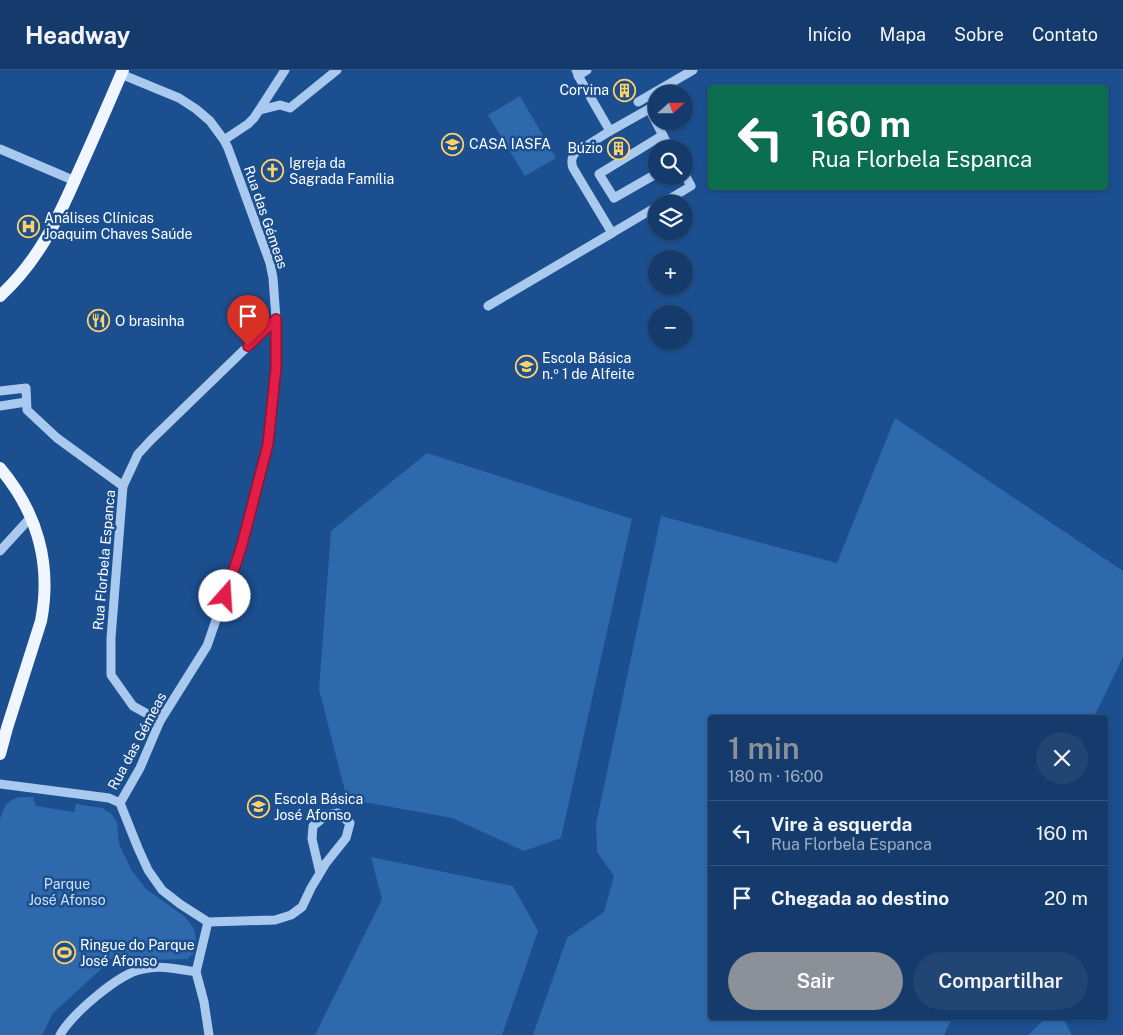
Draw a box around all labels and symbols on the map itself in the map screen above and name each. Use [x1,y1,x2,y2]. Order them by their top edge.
building icon: Corvina [613,78,637,102]
place label: Corvina [559,82,609,98]
north arrow [648,85,692,130]
school or university icon: CASA IASFA [441,132,465,156]
place label: CASA IASFA [469,136,551,152]
building icon: Búzio [607,136,631,160]
place label: Búzio [567,140,603,156]
place label: Igreja da Sagrada Família [289,155,394,187]
church icon: Igreja da Sagrada Família [261,159,285,183]
street label: Rua das Gémeas [241,163,291,271]
place label: Análises Clínicas Joaquim Chaves Saúde [44,210,193,242]
hospital icon: Análises Clínicas Joaquim Chaves Saúde [16,214,40,238]
pin [227,295,269,346]
restaurant icon: O brasinha [87,309,111,333]
place label: O brasinha [115,313,184,329]
place label: Escola Básica n.º 1 de Alfeite [542,350,635,382]
school or university icon: Escola Básica n.º 1 de Alfeite [514,354,538,378]
street label: Rua Florbela Espanca [90,489,118,631]
position arrow [198,569,250,621]
street label: Rua das Gémeas [105,690,169,792]
place label: Escola Básica José Afonso [274,791,363,823]
school or university icon: Escola Básica José Afonso [246,795,270,819]
park label: Parque José Afonso [28,876,106,908]
place label: Ringue do Parque José Afonso [80,937,195,969]
sports icon: Ringue do Parque José Afonso [52,941,76,965]

